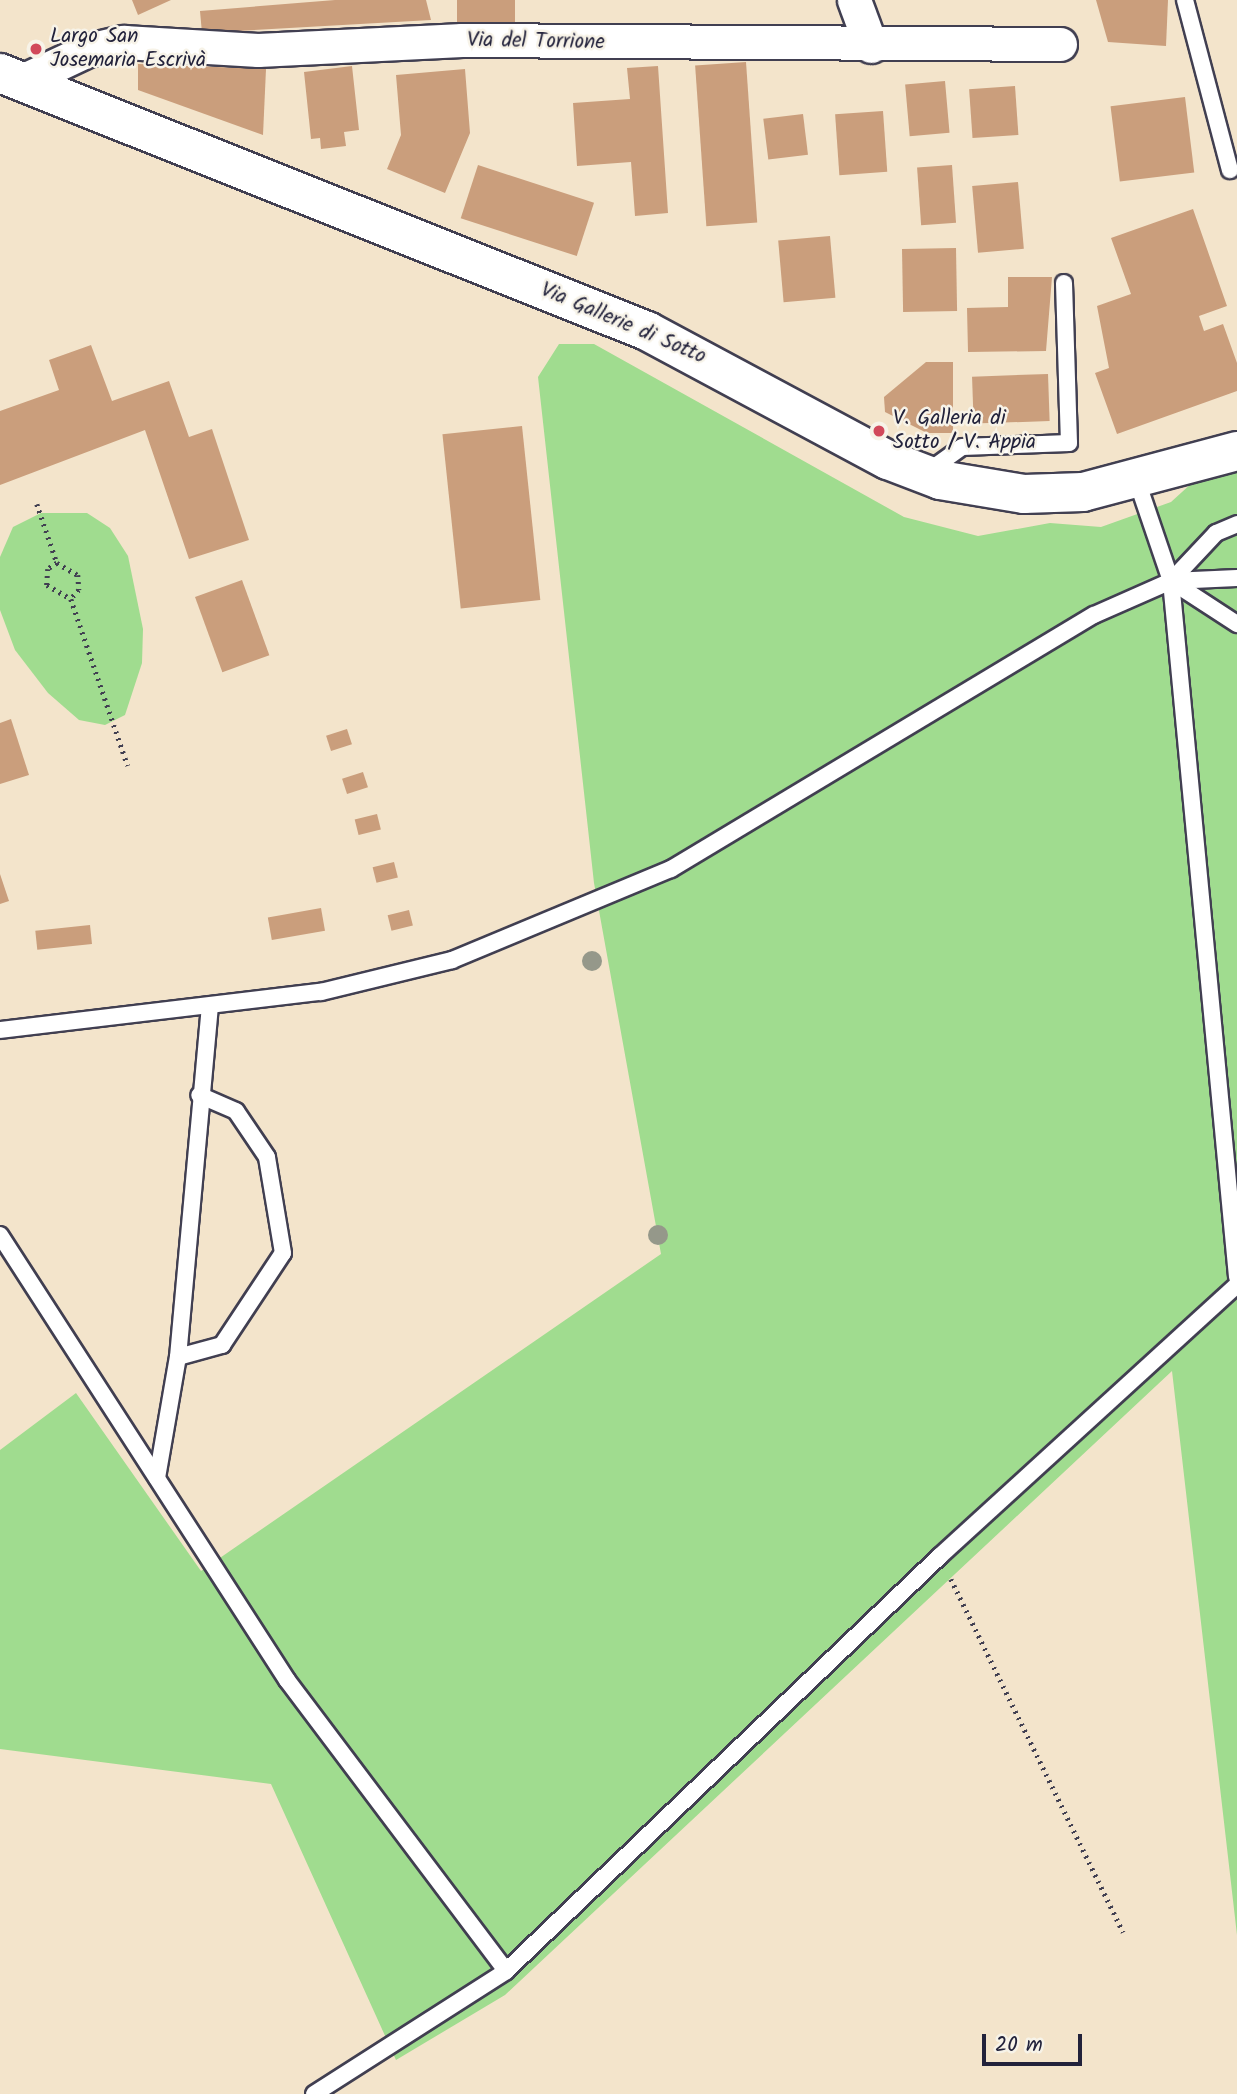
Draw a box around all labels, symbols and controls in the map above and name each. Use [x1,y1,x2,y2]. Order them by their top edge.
place label: Largo San Josemaria Escrivà [50,24,206,74]
street label: Via del Torrione [467,28,605,56]
marker: Largo San Josemaria Escrivà [28,41,44,57]
street label: Via Gallerie di Sotto [537,278,709,370]
place label: V. Galleria di Sotto / V. Appia [893,406,1036,456]
marker: V. Galleria di Sotto / V. Appia [871,423,887,439]
scale bar [985,2021,1085,2064]
text: 20 m [995,2029,1043,2062]

